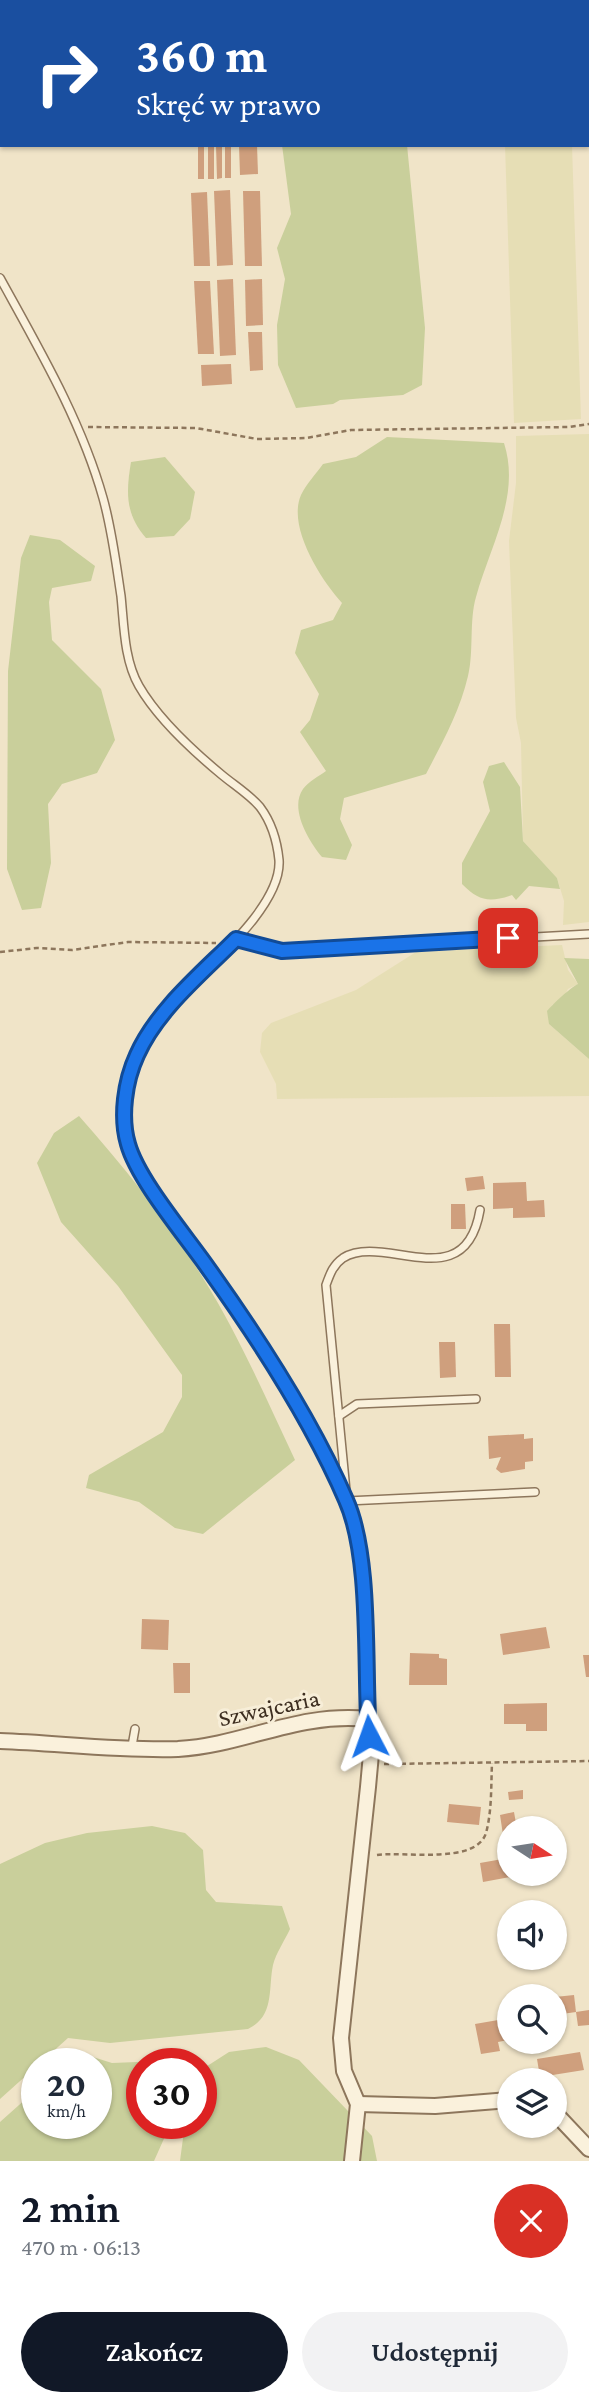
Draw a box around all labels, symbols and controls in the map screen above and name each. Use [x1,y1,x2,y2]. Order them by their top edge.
icon: right [21,28,112,119]
text: 360 m [136,28,267,83]
text: Skręć w prawo [136,86,321,122]
pin [478,908,538,968]
icon: arrive [489,919,527,957]
street label: Szwajcaria [216,1684,322,1731]
position arrow [332,1699,406,1773]
north arrow [497,1816,567,1886]
map controls [497,1816,567,2138]
button: sound [497,1900,567,1970]
button: search [497,1984,567,2054]
speed limit sign: 30 [126,2048,217,2139]
text: 20 [47,2065,86,2104]
button: layers [497,2068,567,2138]
text: km/h [47,2101,86,2121]
text: 2 min [21,2184,120,2231]
button: close [494,2184,568,2258]
text: 470 m · 06:13 [21,2234,141,2260]
button: Zakończ [21,2312,288,2392]
button: Udostępnij [302,2312,568,2392]

